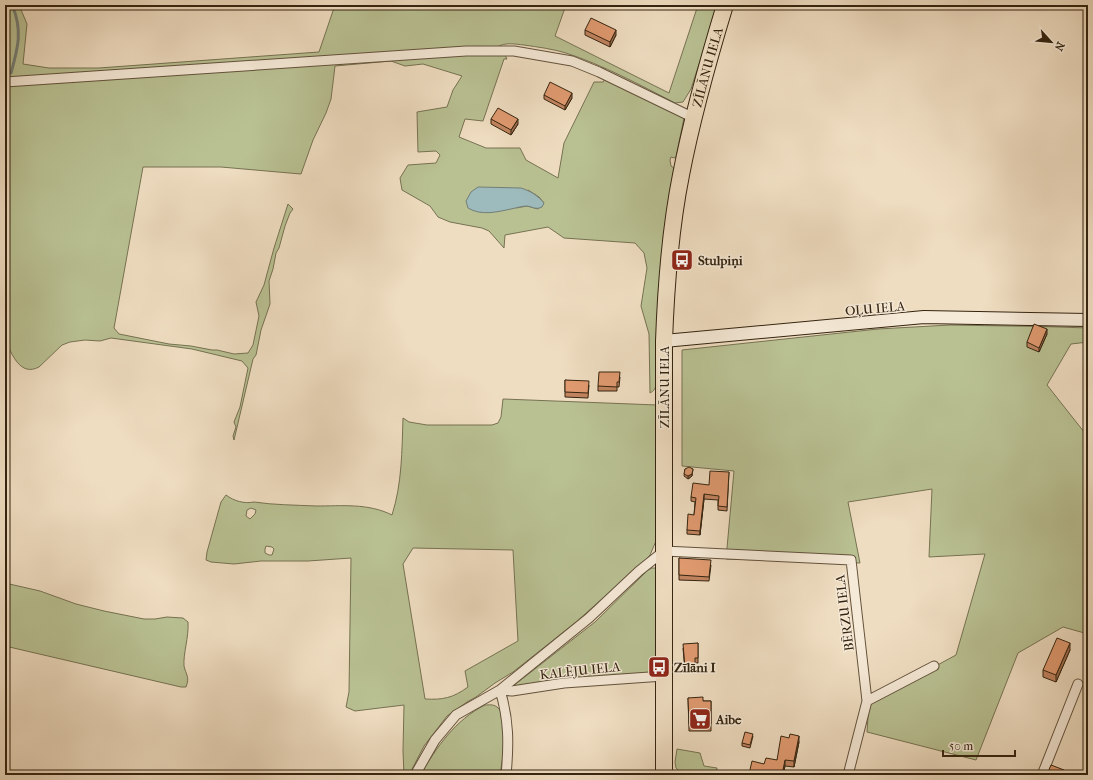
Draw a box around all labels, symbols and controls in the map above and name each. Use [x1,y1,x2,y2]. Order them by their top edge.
north arrow [1031,22,1071,62]
street label: ZĪLĀNU IELA [689,25,726,109]
text: N [1051,40,1067,54]
bus stop icon: Stulpiņi [669,247,695,273]
place label: Stulpiņi [698,253,743,269]
street label: OĻU IELA [844,298,906,319]
street label: ZĪLĀNU IELA [657,345,672,428]
street label: BĒRZU IELA [832,573,857,652]
bus stop icon: Zīlāni I [646,654,672,680]
street label: KALĒJU IELA [539,659,622,682]
place label: Zīlāni I [674,660,716,675]
supermarket icon: Aibe [687,706,713,732]
place label: Aibe [715,712,742,727]
scale bar [943,732,1015,758]
text: 50 m [949,739,973,753]

